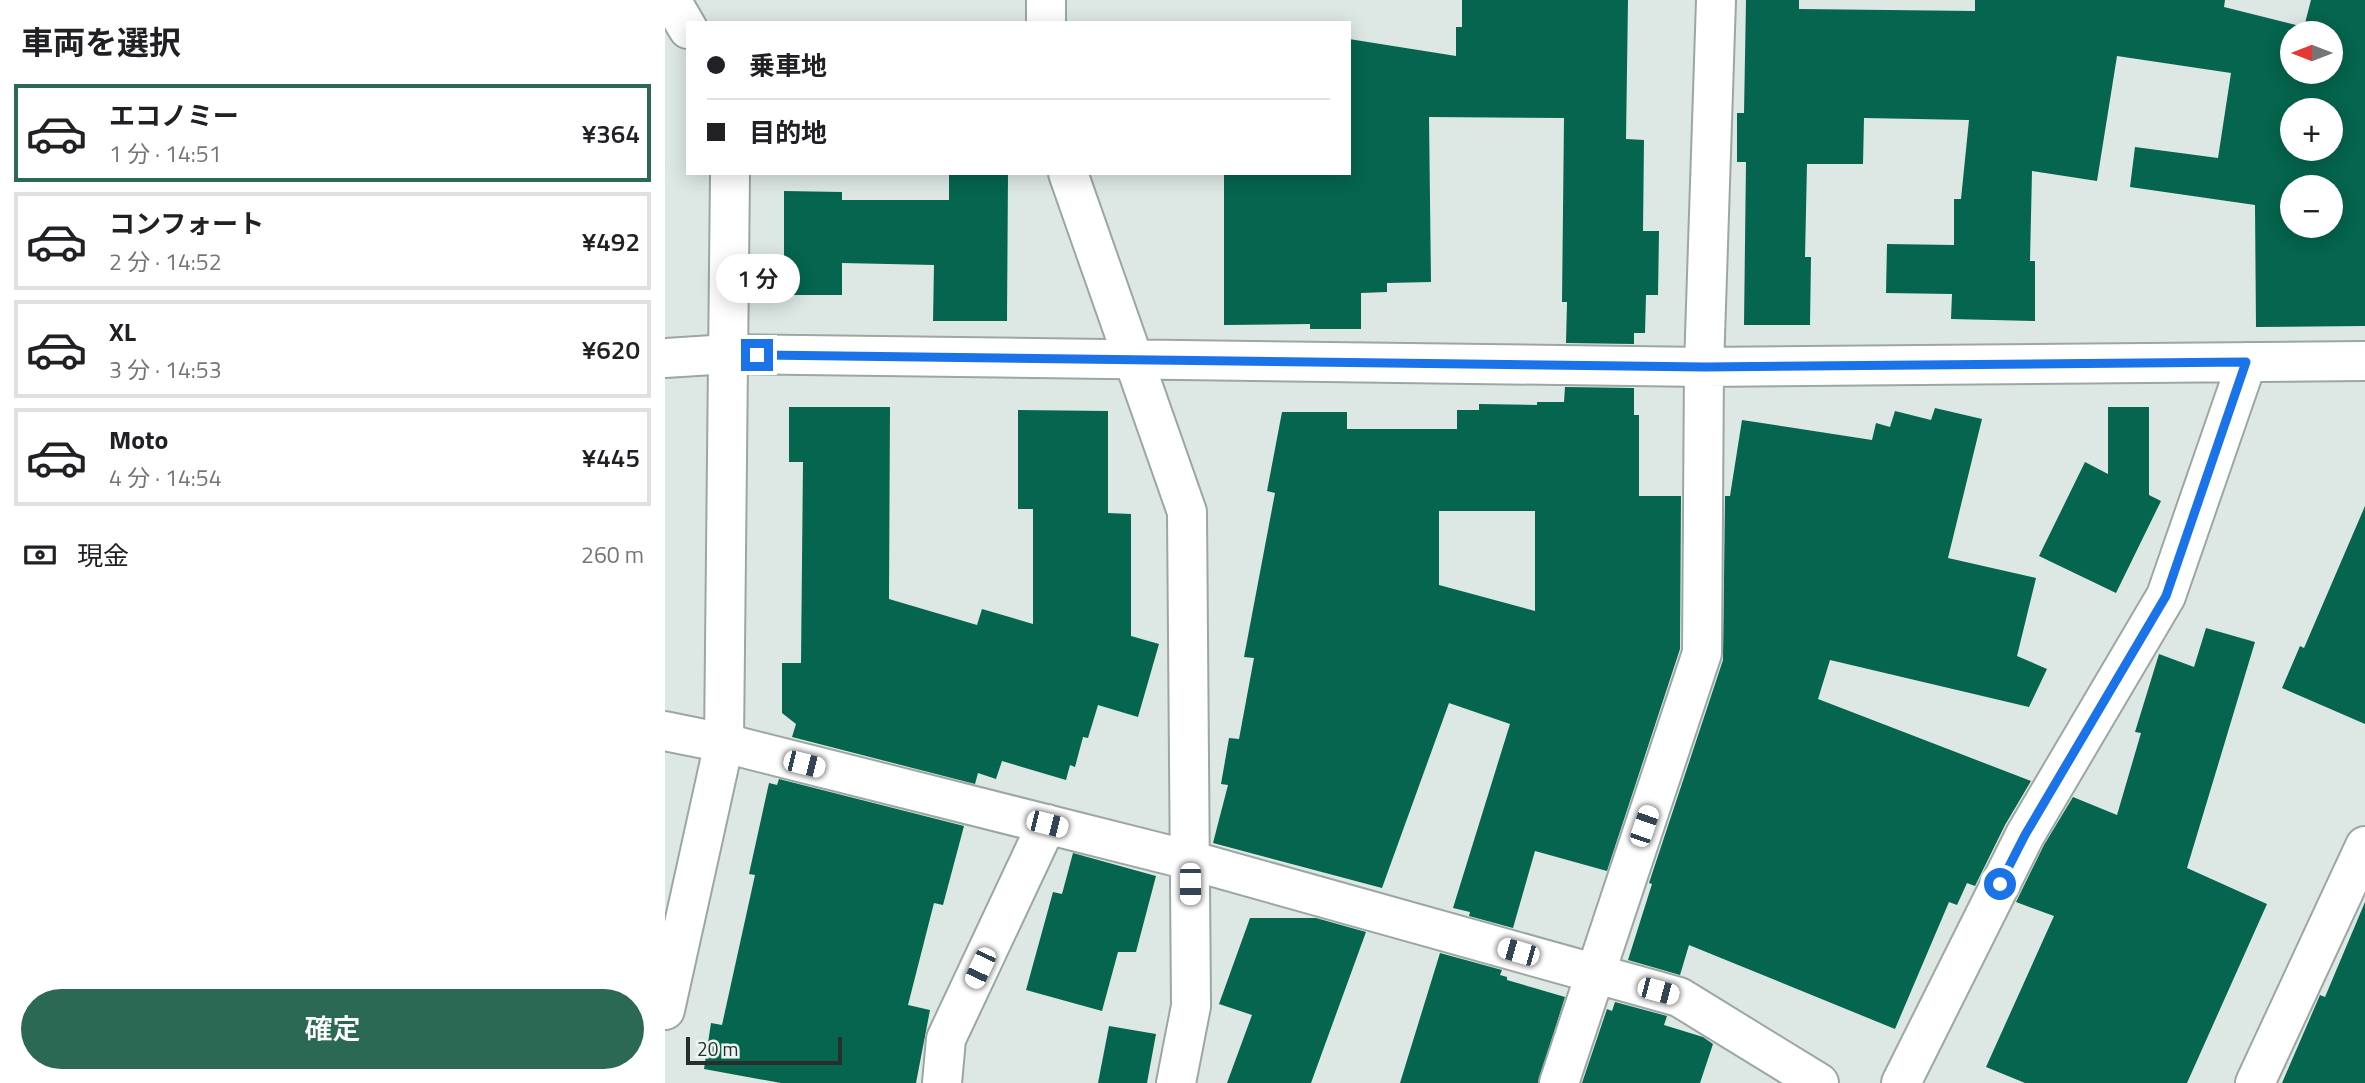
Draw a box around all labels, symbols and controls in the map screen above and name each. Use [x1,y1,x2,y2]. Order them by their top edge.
text: 車両を選択 [21,18,181,66]
north arrow [2280,21,2343,84]
map controls [2280,21,2343,238]
text: 乗車地 [749,46,827,85]
text: エコノミー [109,96,239,135]
button: + [2280,98,2343,161]
icon: car [25,102,88,165]
text: 目的地 [749,113,827,152]
text: ¥364 [582,114,640,153]
text: 1 分 · 14:51 [109,136,222,171]
button: − [2280,175,2343,238]
text: コンフォート [109,204,264,243]
icon: car [25,210,88,273]
text: ¥492 [582,222,640,261]
text: 2 分 · 14:52 [109,244,222,279]
callout: 1 分 [715,254,799,302]
text: 1 分 [738,261,778,296]
text: XL [109,312,136,351]
icon: car [25,318,88,381]
text: ¥620 [582,330,640,369]
route end [741,339,773,371]
text: 3 分 · 14:53 [109,352,222,387]
text: Moto [109,420,168,459]
icon: car [25,426,88,489]
text: ¥445 [582,438,640,477]
text: 4 分 · 14:54 [109,460,222,495]
icon: cash [21,536,59,574]
text: 現金 [77,536,129,575]
text: 260 m [581,537,644,572]
car [782,749,827,779]
car [1628,803,1661,849]
car [1025,809,1070,839]
car [1180,863,1201,905]
route start [1984,868,2016,900]
car [1495,936,1542,968]
car [962,945,999,991]
car [1635,975,1682,1007]
button: 確定 [21,989,644,1069]
scale bar [686,1034,842,1066]
text: 20 m [697,1034,738,1063]

